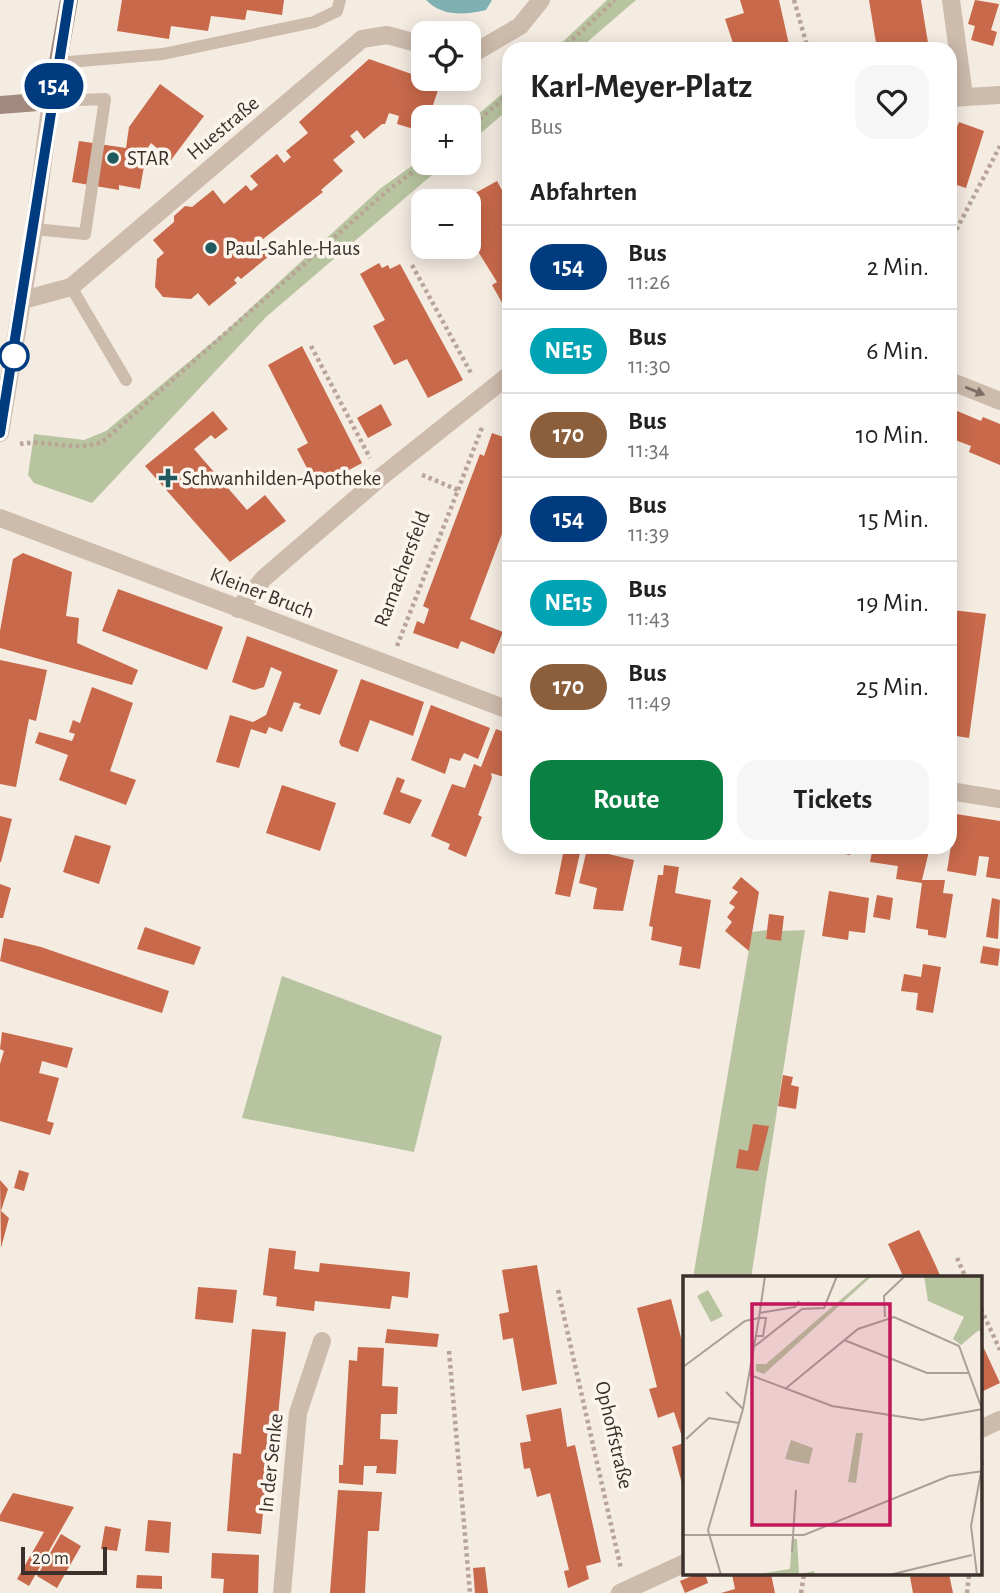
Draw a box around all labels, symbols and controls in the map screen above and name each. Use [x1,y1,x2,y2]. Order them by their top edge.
map controls [411,21,481,259]
button: locate [411,21,481,91]
line badge: 154 [14,63,94,109]
button: heart [855,65,929,139]
text: Karl-Meyer-Platz [530,71,752,104]
text: 154 [38,74,70,98]
street label: Huestraße [183,92,263,164]
button: + [411,105,481,175]
text: Bus [530,116,563,139]
place label: STAR [127,148,170,169]
marker: STAR [105,150,121,166]
text: Abfahrten [530,179,637,205]
button: − [411,189,481,259]
place label: Paul-Sahle-Haus [225,238,360,259]
marker: Paul-Sahle-Haus [203,240,219,256]
text: Bus [628,240,667,266]
text: 2 Min. [867,254,929,280]
text: 154 [553,255,584,279]
text: 11:26 [628,271,670,294]
text: Bus [628,324,667,350]
text: 6 Min. [866,338,929,364]
text: NE15 [545,339,592,363]
unlabelled marker [0,341,29,371]
text: 11:30 [628,355,671,378]
one-way arrow [965,385,986,396]
text: Bus [628,408,667,434]
text: 10 Min. [856,422,929,448]
text: 170 [553,423,584,447]
text: 11:34 [628,439,670,462]
place label: Schwanhilden-Apotheke [182,468,381,489]
marker: Schwanhilden-Apotheke [160,470,176,486]
text: Bus [628,492,667,518]
text: 15 Min. [859,506,929,532]
text: 154 [553,507,584,531]
street label: Ramachersfeld [370,508,434,630]
text: 11:39 [628,523,669,546]
street label: Kleiner Bruch [207,564,317,622]
text: Bus [628,576,667,602]
text: 19 Min. [857,590,929,616]
text: NE15 [545,591,592,615]
text: 11:43 [628,607,670,630]
text: Bus [628,660,667,686]
text: 25 Min. [856,674,929,700]
text: 170 [553,675,584,699]
text: 11:49 [628,691,671,714]
button: Route [530,760,723,840]
button: Tickets [737,760,929,840]
inset map [683,1276,982,1576]
street label: Ophoffstraße [591,1379,637,1491]
street label: In der Senke [255,1412,287,1514]
scale bar [21,1544,107,1576]
text: 20 m [32,1549,69,1568]

